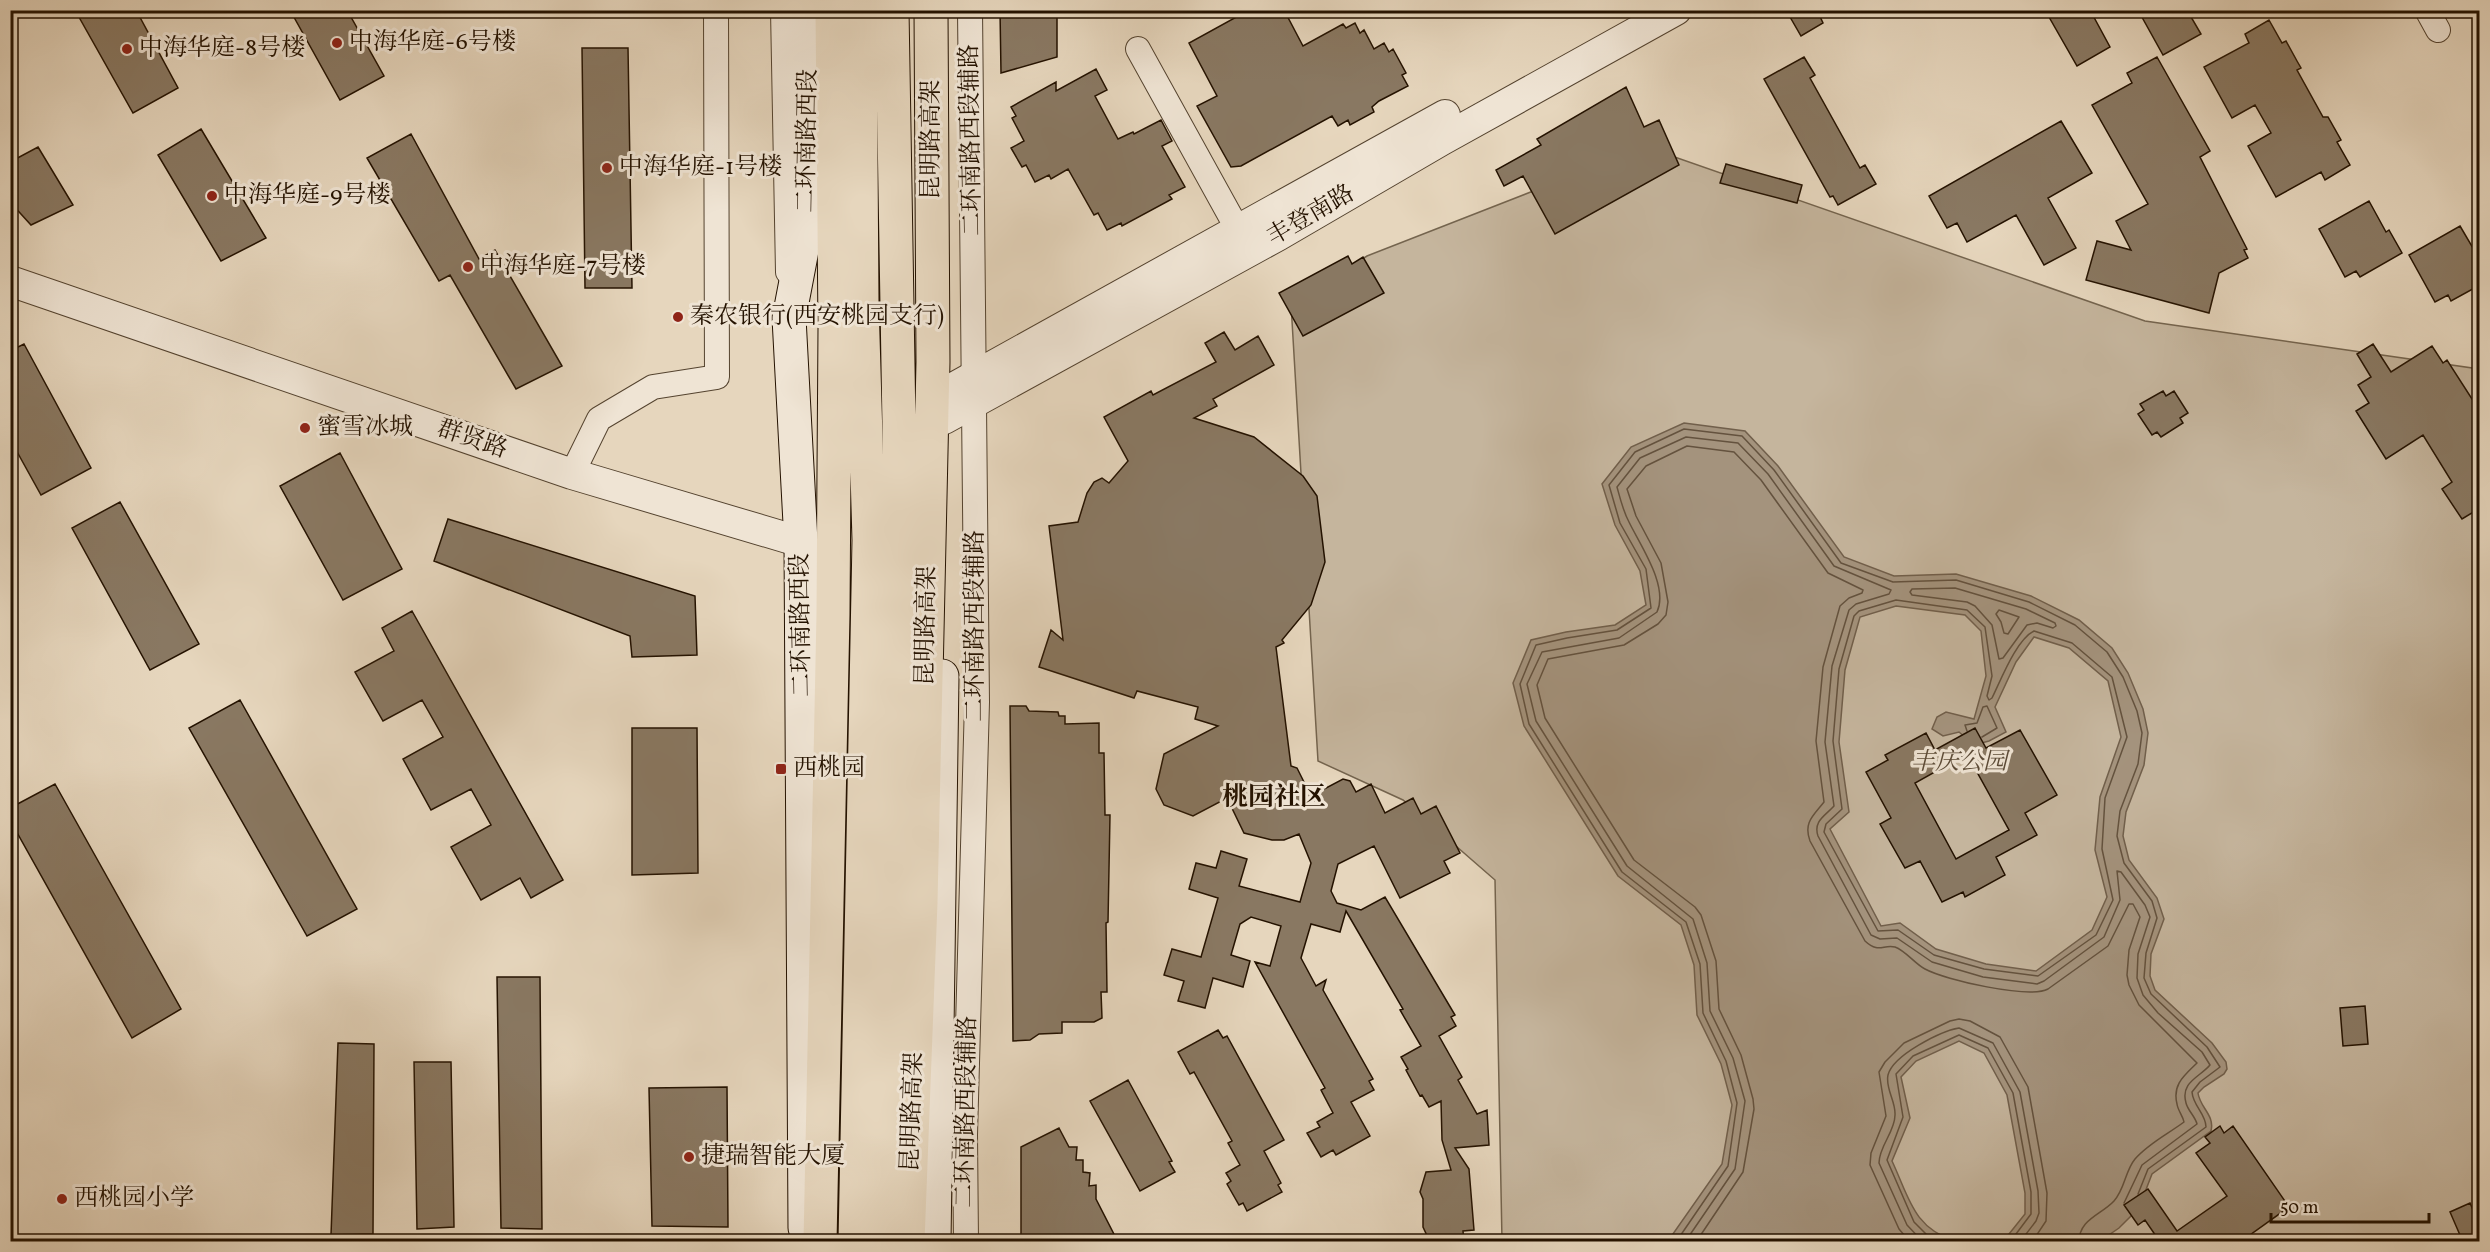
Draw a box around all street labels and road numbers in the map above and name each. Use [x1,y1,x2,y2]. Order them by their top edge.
street label: 二环南路西段辅路 [953,44,991,236]
street label: 二环南路西段 [790,69,826,213]
street label: 昆明路高架 [915,80,949,200]
street label: 丰登南路 [1261,177,1361,255]
street label: 群贤路 [432,412,512,468]
street label: 二环南路西段辅路 [959,530,993,722]
street label: 二环南路西段 [784,553,820,697]
street label: 昆明路高架 [909,566,945,686]
street label: 二环南路西段辅路 [948,1016,986,1208]
street label: 昆明路高架 [894,1051,932,1173]

